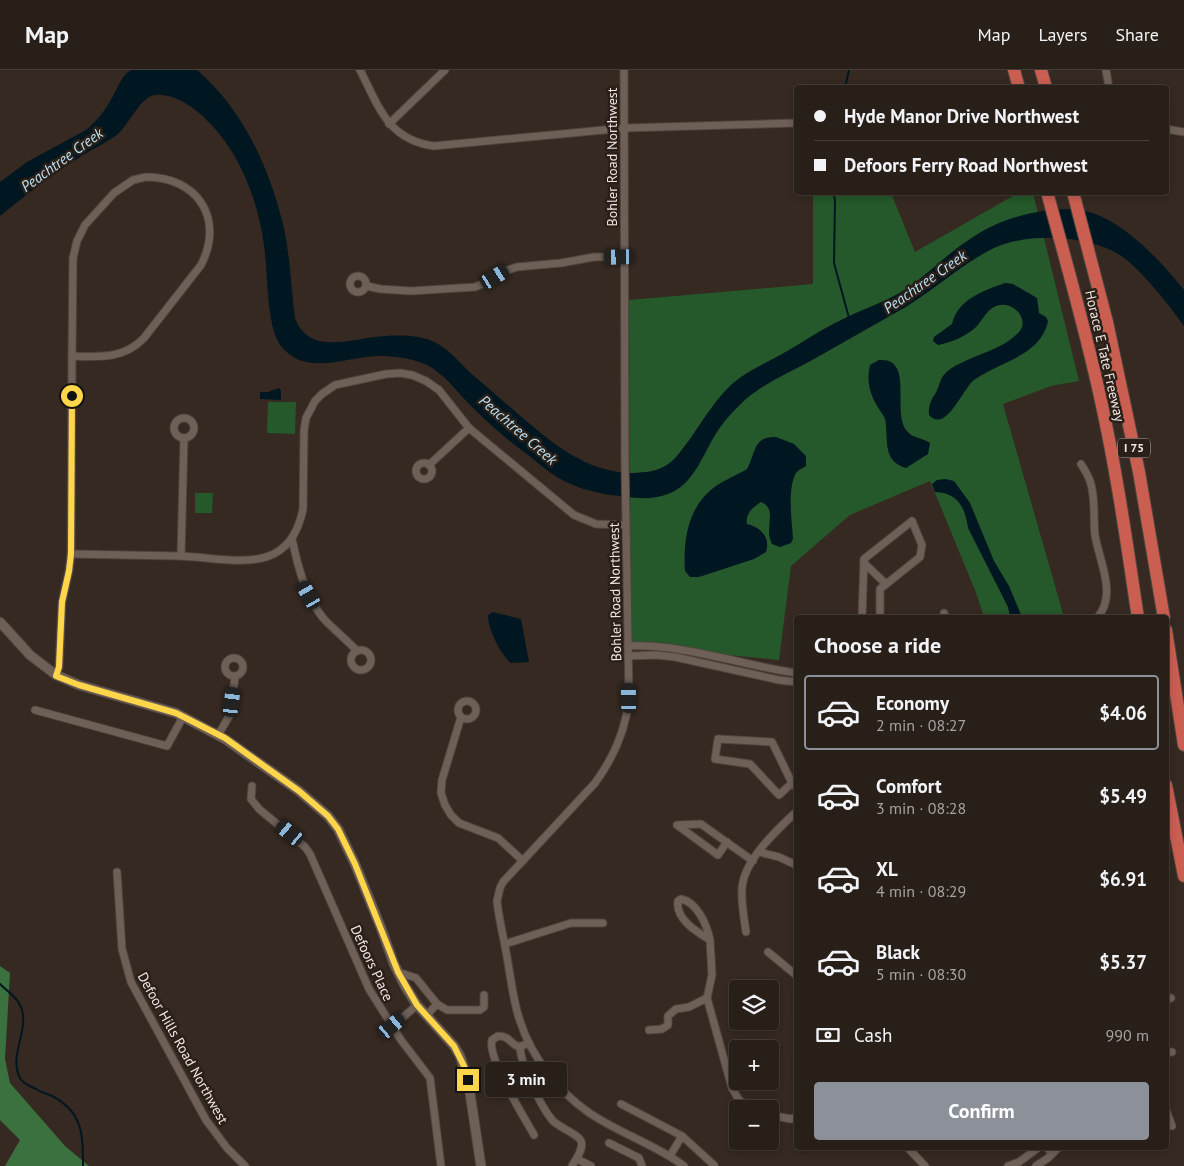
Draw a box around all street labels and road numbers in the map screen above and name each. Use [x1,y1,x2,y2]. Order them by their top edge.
street label: Bohler Road Northwest [603,87,621,226]
street label: Horace E Tate Freeway [1081,288,1129,424]
road number: I 75 [1118,438,1150,458]
street label: Bohler Road Northwest [605,522,625,662]
street label: Defoors Place [347,922,397,1004]
street label: Defoor Hills Road Northwest [134,969,232,1127]

